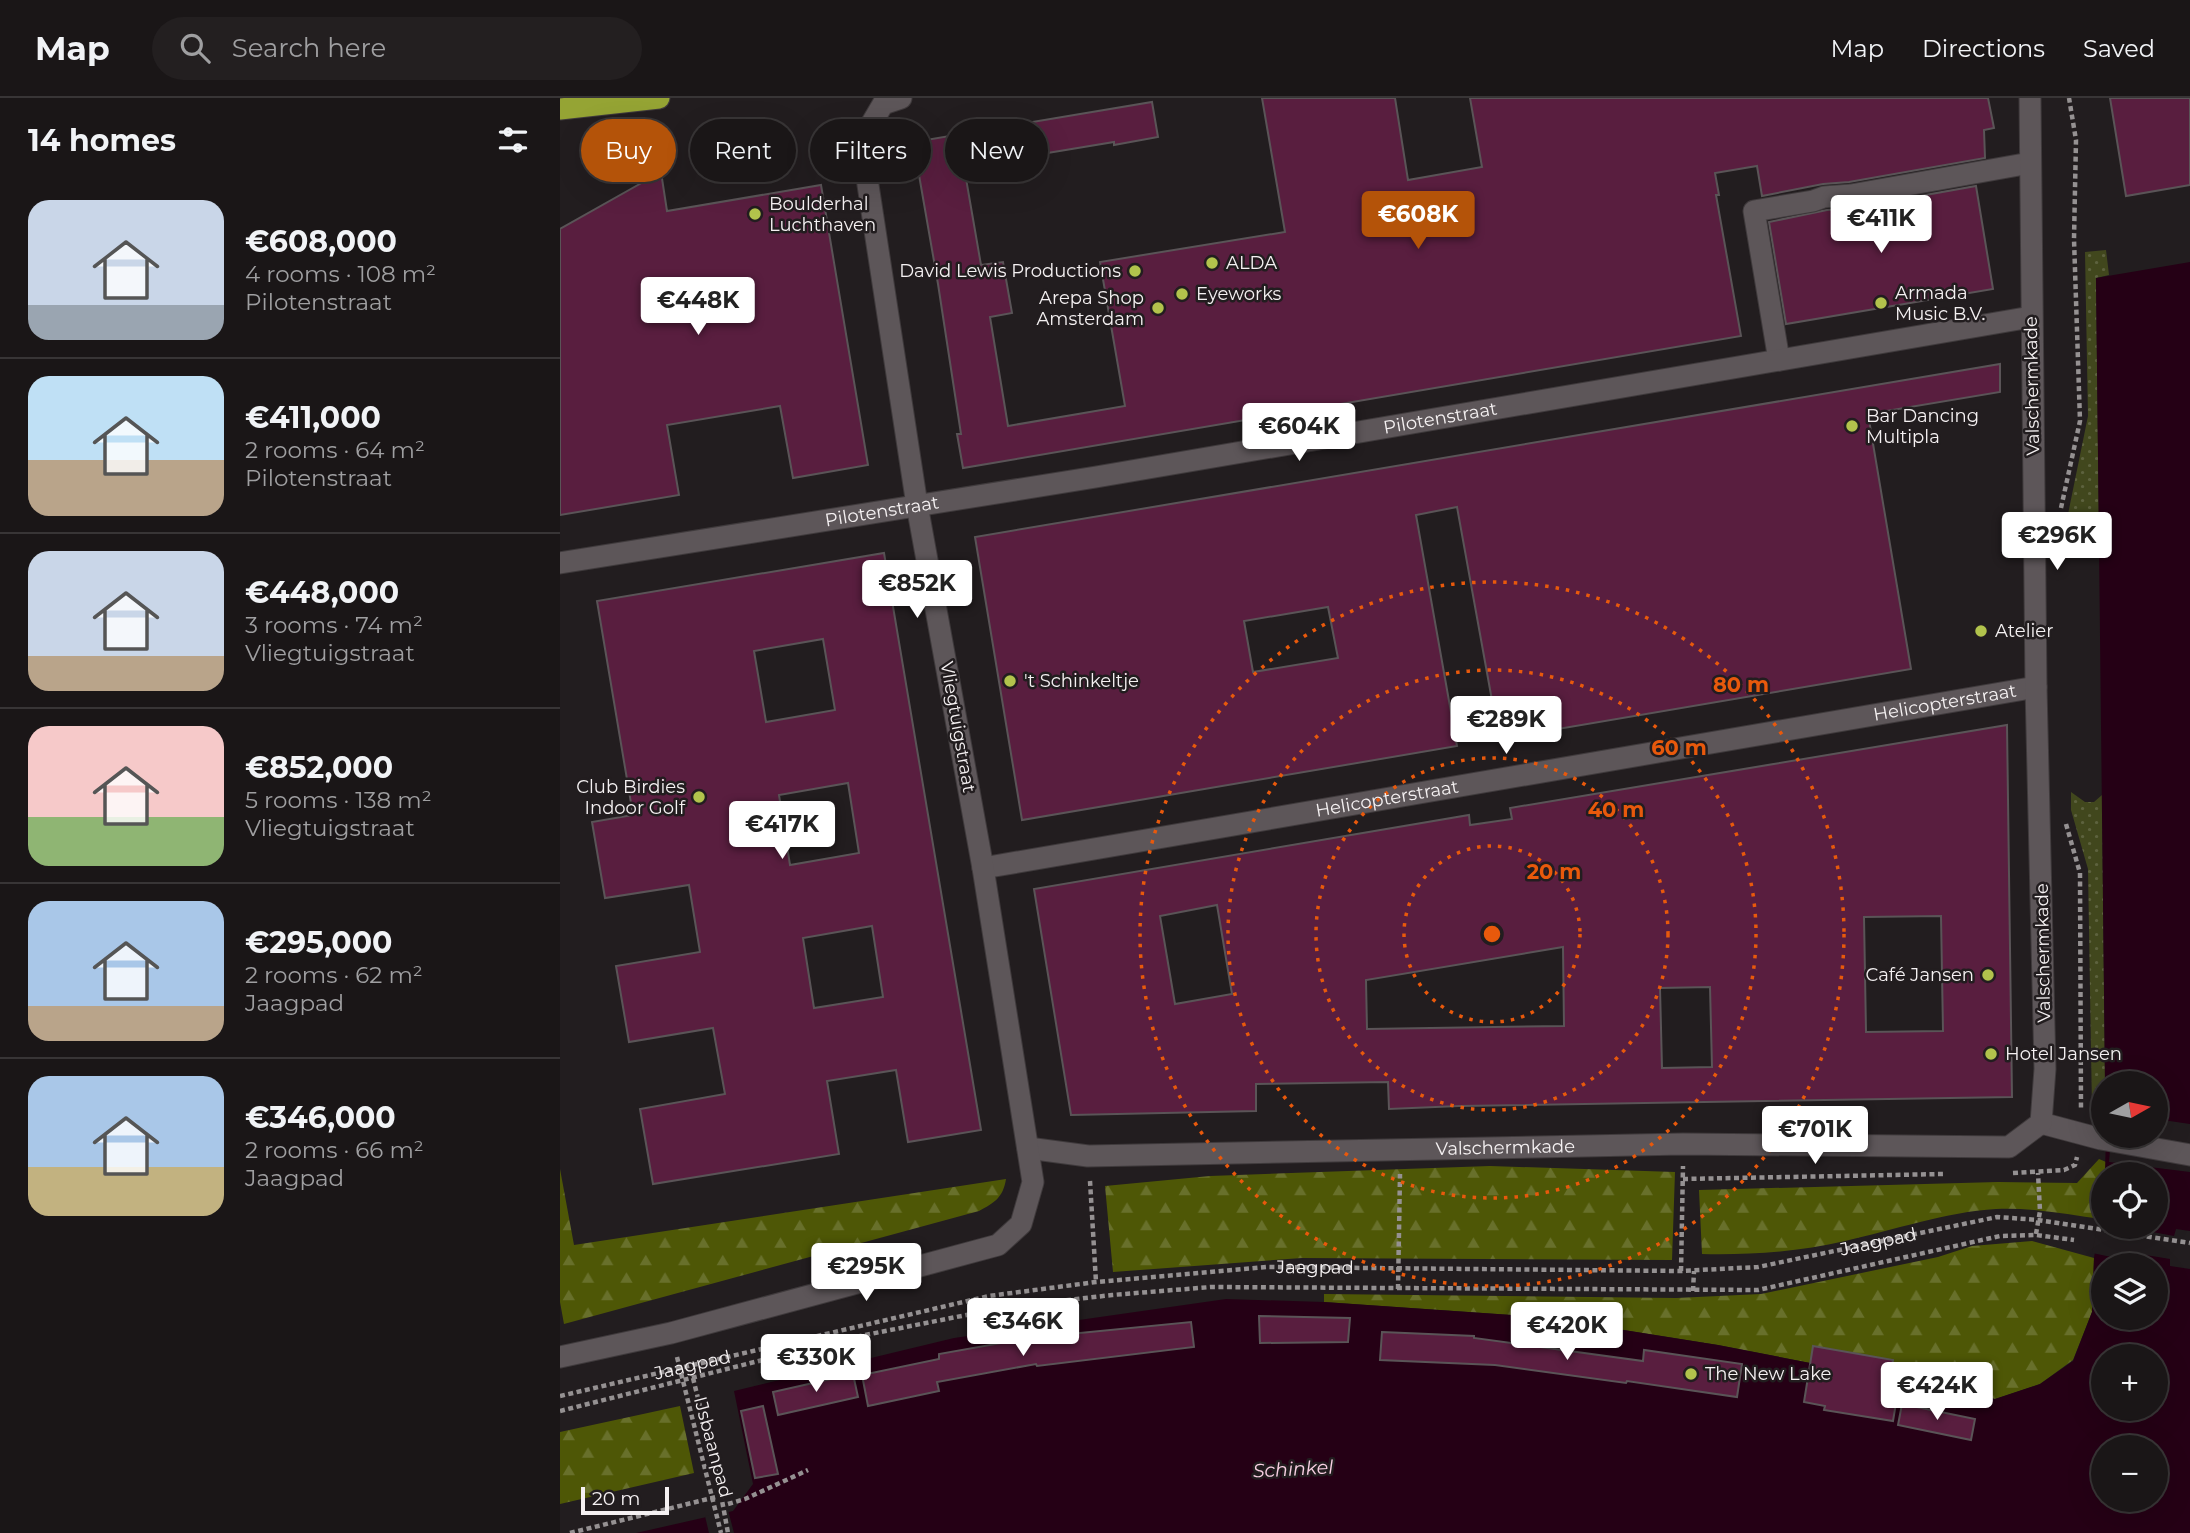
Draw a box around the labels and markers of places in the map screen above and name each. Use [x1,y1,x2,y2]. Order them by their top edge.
pin: €608K [1369,192,1467,251]
place label: Boulderhal Luchthaven [769,193,876,236]
pin: €411K [1832,195,1930,255]
marker: Boulderhal Luchthaven [747,206,763,222]
place label: ALDA [1226,252,1277,274]
marker: ALDA [1204,255,1220,271]
place label: David Lewis Productions [899,260,1121,282]
marker: David Lewis Productions [1127,263,1143,279]
pin: €448K [649,278,747,337]
place label: Armada Music B.V. [1895,282,1985,325]
place label: Eyeworks [1196,283,1282,305]
marker: Eyeworks [1174,286,1190,302]
place label: Arepa Shop Amsterdam [1036,287,1144,330]
marker: Armada Music B.V. [1873,295,1889,311]
marker: Arepa Shop Amsterdam [1150,300,1166,316]
pin: €604K [1250,404,1348,463]
place label: Bar Dancing Multipla [1866,405,1979,448]
marker: Bar Dancing Multipla [1844,418,1860,434]
pin: €296K [2008,512,2106,572]
pin: €852K [868,560,966,620]
place label: Atelier [1995,620,2053,642]
marker: Atelier [1973,623,1989,639]
place label: 't Schinkeltje [1024,670,1139,692]
marker: 't Schinkeltje [1002,673,1018,689]
pin: €289K [1457,696,1555,756]
place label: Club Birdies Indoor Golf [576,776,686,819]
marker: Club Birdies Indoor Golf [691,789,707,805]
pin: €417K [733,802,831,861]
centre of rings [1480,922,1504,946]
place label: Café Jansen [1866,964,1974,986]
marker: Café Jansen [1980,967,1996,983]
place label: Hotel Jansen [2005,1043,2122,1065]
marker: Hotel Jansen [1983,1046,1999,1062]
pin: €701K [1766,1107,1864,1166]
pin: €295K [817,1244,915,1303]
pin: €346K [974,1298,1072,1358]
pin: €420K [1518,1302,1616,1362]
pin: €330K [767,1334,865,1394]
pin: €424K [1888,1362,1986,1422]
place label: The New Lake [1705,1363,1832,1385]
marker: The New Lake [1683,1366,1699,1382]

